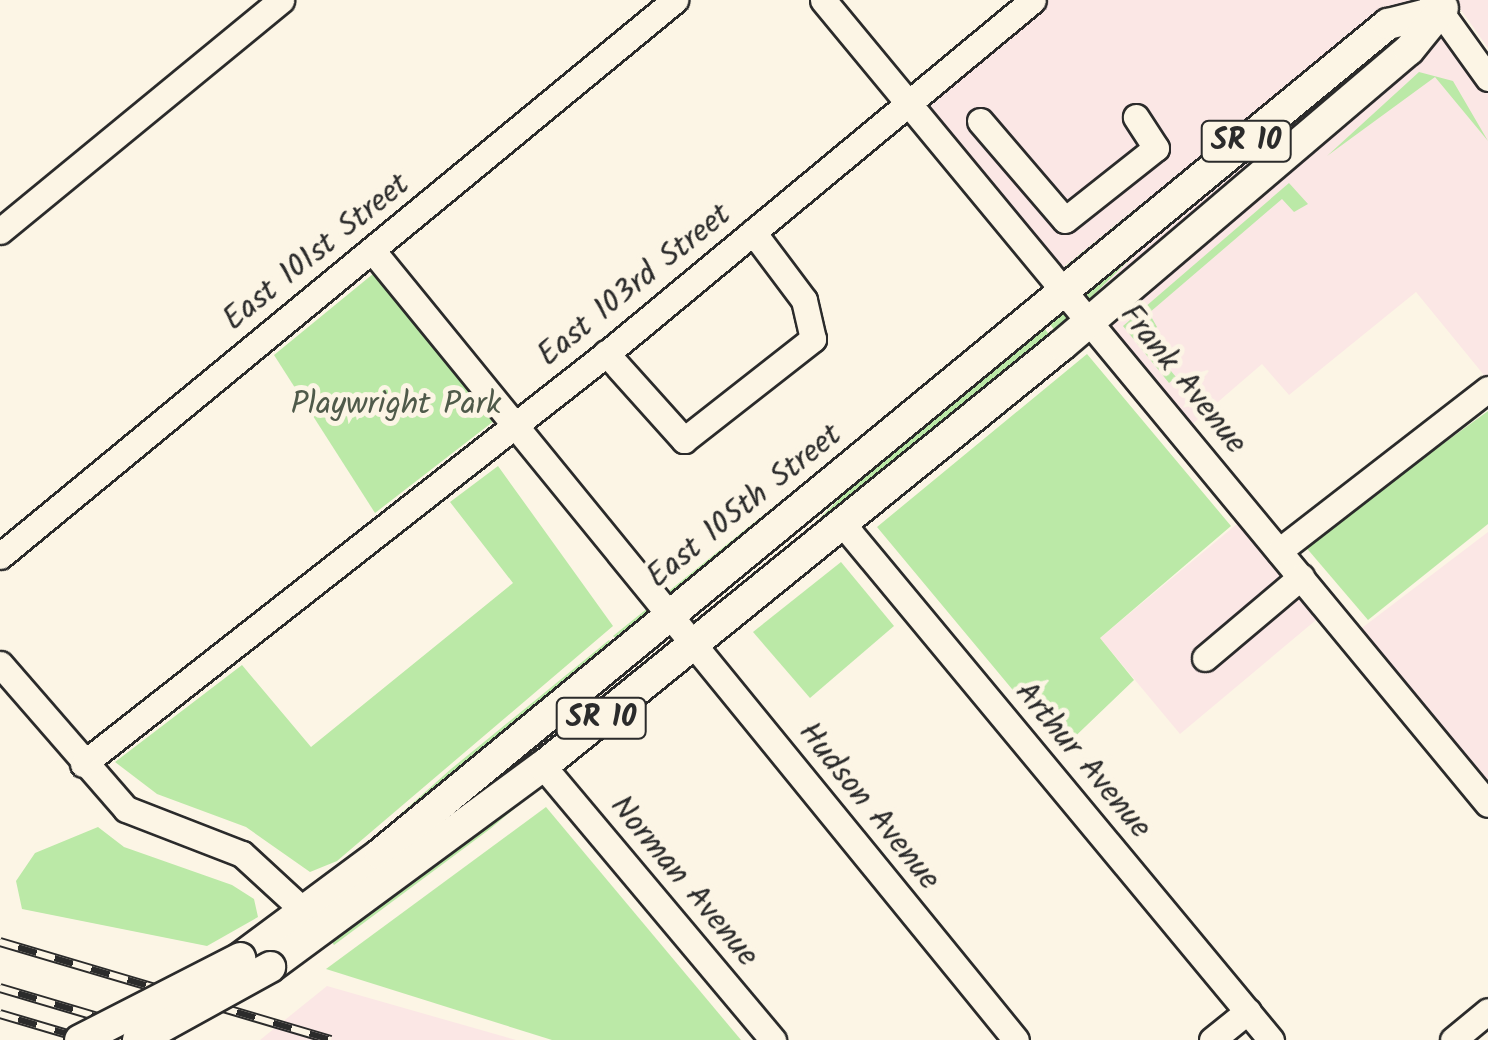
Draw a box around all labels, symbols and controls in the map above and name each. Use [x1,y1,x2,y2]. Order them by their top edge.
road number: SR 10 [1198,116,1294,166]
street label: East 101st Street [216,166,418,340]
street label: East 103rd Street [531,196,739,376]
street label: Frank Avenue [1110,297,1254,463]
park label: Playwright Park [291,386,501,424]
street label: East 105th Street [640,417,850,597]
street label: Arthur Avenue [1005,675,1159,847]
road number: SR 10 [554,693,648,743]
street label: Hudson Avenue [789,715,947,899]
street label: Norman Avenue [600,789,766,975]

